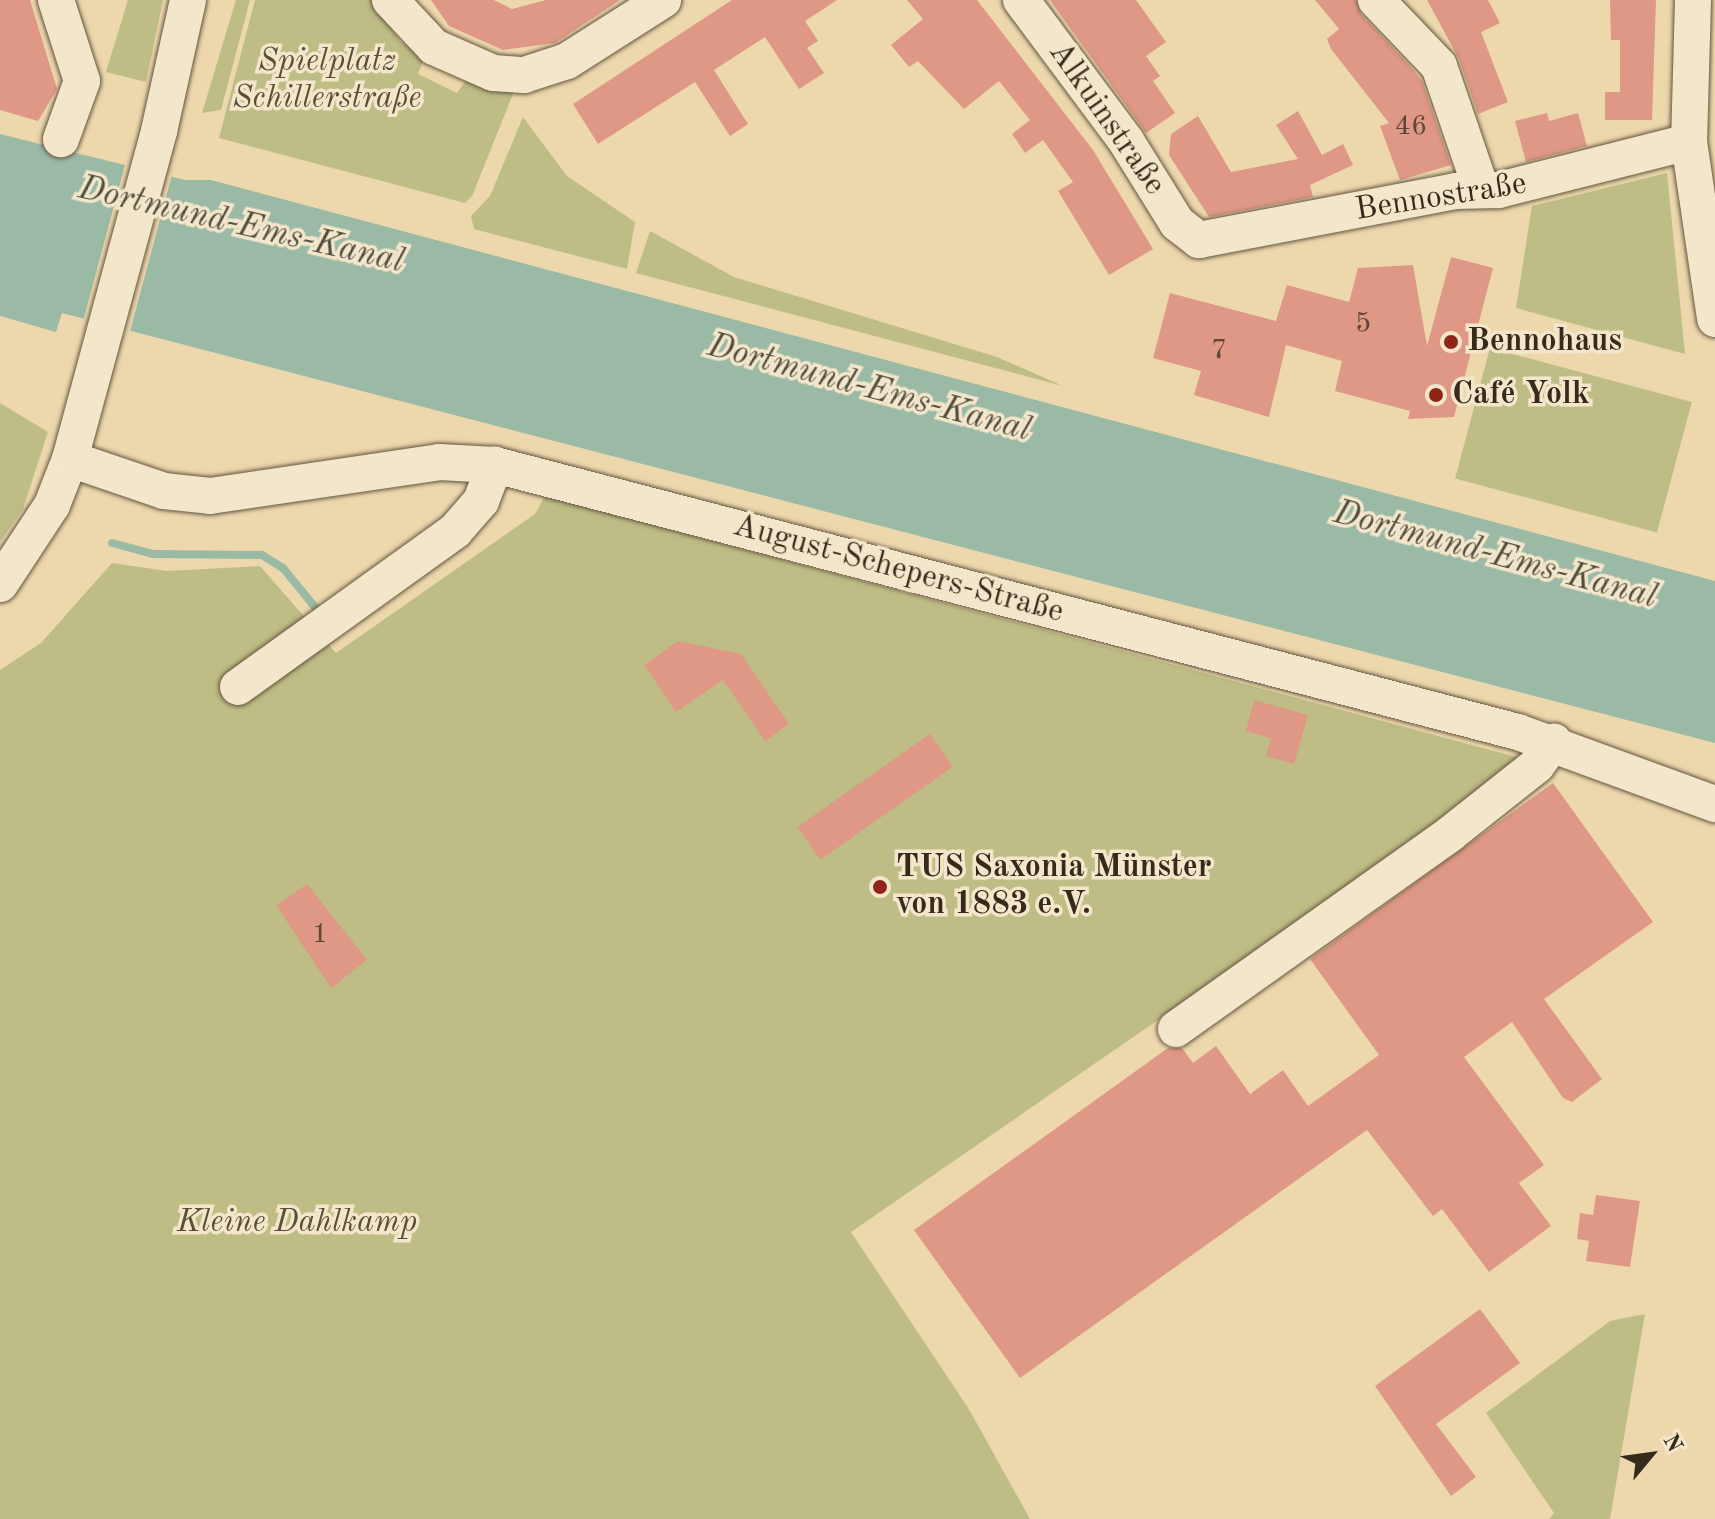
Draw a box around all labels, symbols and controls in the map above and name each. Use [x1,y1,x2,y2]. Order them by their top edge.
street label: Alkuinstraße [1039,35,1173,203]
park label: Spielplatz Schillerstraße [233,44,421,119]
house number: 46 [1395,110,1427,144]
street label: Bennostraße [1353,166,1529,230]
water label: Dortmund-Ems-Kanal [74,169,408,283]
house number: 5 [1355,307,1371,341]
place label: Bennohaus [1467,323,1622,361]
water label: Dortmund-Ems-Kanal [703,326,1035,452]
marker: Bennohaus [1442,333,1460,351]
house number: 7 [1211,334,1227,368]
place label: Café Yolk [1452,376,1590,414]
marker: Café Yolk [1427,386,1445,404]
water label: Dortmund-Ems-Kanal [1329,493,1661,619]
street label: August-Schepers-Straße [729,507,1067,633]
place label: TUS Saxonia Münster von 1883 e.V. [896,850,1212,925]
marker: TUS Saxonia Münster von 1883 e.V. [871,878,889,896]
house number: 1 [312,918,328,952]
park label: Kleine Dahlkamp [177,1204,417,1242]
north arrow [1611,1415,1691,1495]
text: N [1658,1431,1686,1456]

